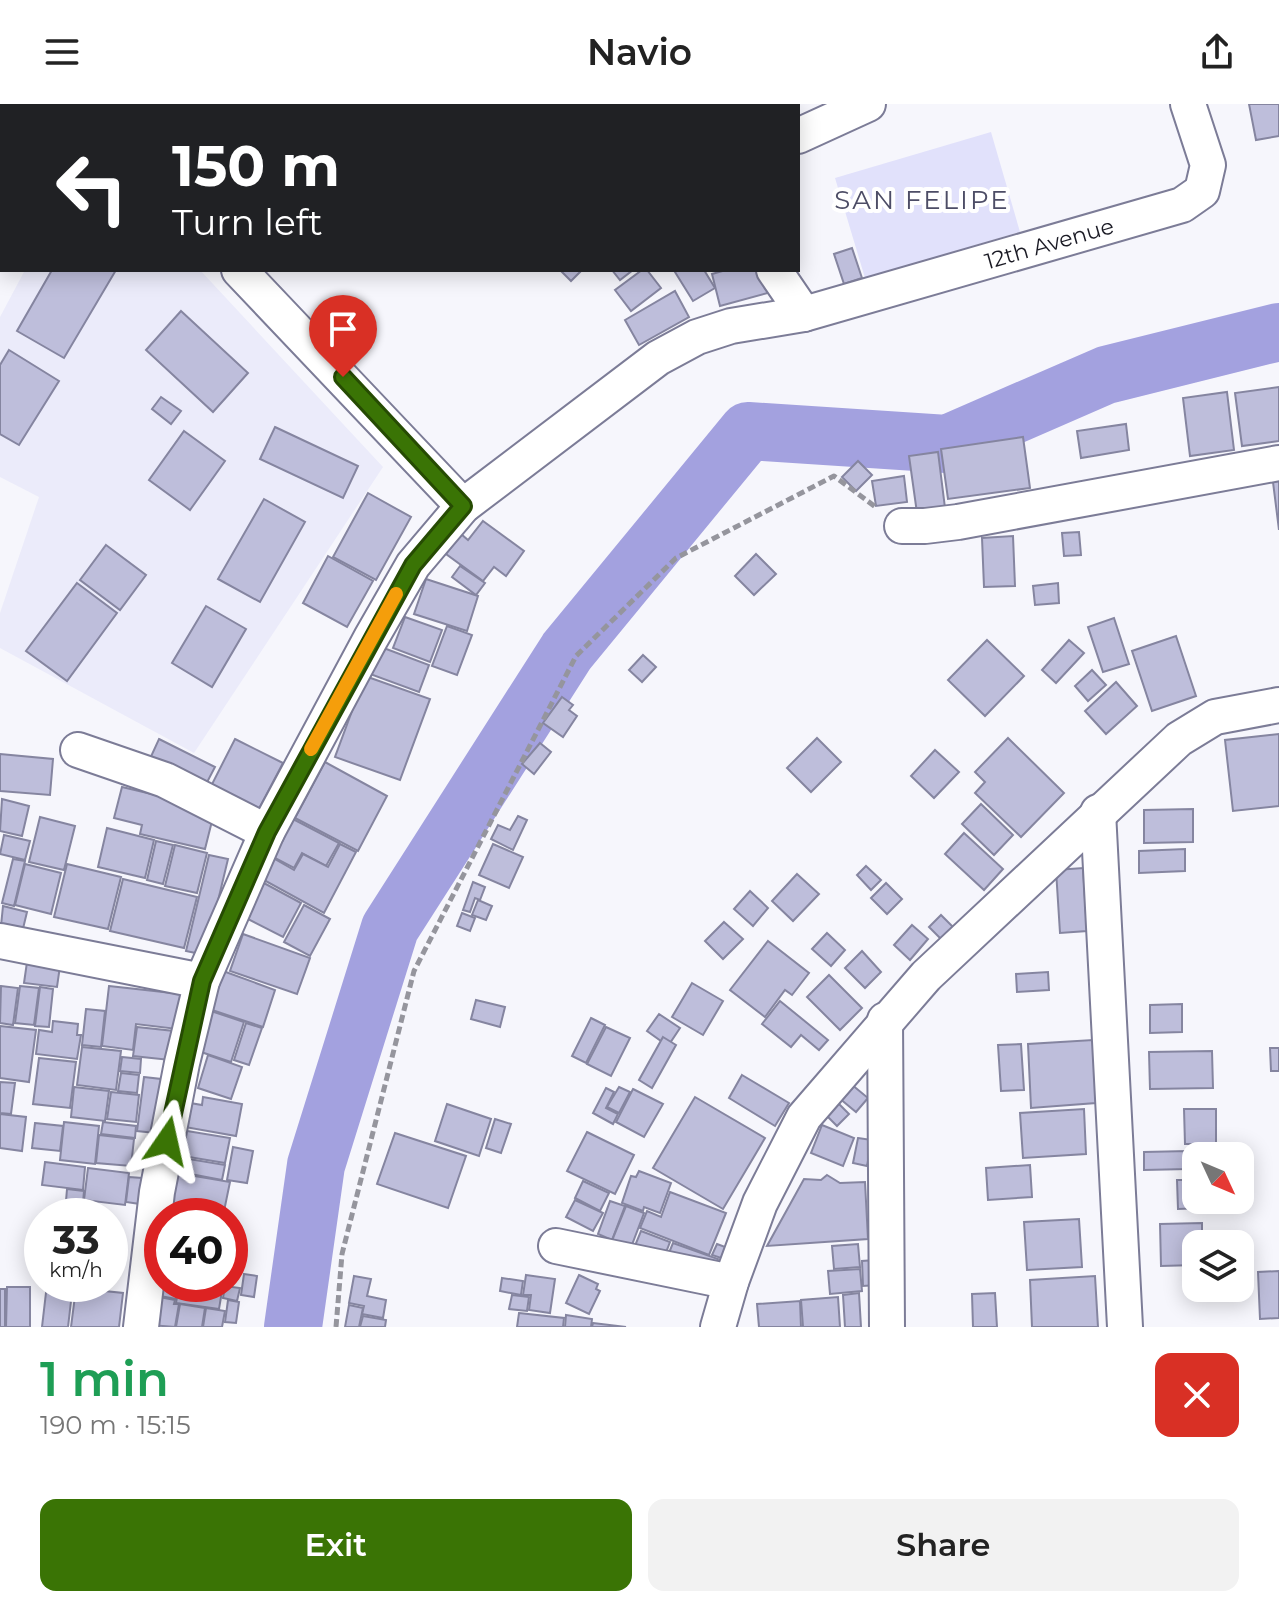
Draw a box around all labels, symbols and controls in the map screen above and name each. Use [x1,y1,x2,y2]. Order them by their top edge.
icon: menu [40,30,84,74]
text: Navio [587,30,692,74]
icon: share [1195,30,1239,74]
text: 150 m [172,132,340,200]
icon: left [40,136,144,240]
district label: SAN FELIPE [834,184,1010,216]
text: Turn left [172,200,323,244]
street label: 12th Avenue [982,212,1117,275]
pin [309,295,377,377]
icon: arrive [321,307,365,351]
position arrow [125,1099,209,1183]
north arrow [1182,1142,1254,1214]
map controls [1182,1142,1254,1302]
speed limit sign: 40 [144,1198,248,1302]
text: 33 [52,1215,100,1264]
button: layers [1182,1230,1254,1302]
text: km/h [49,1258,103,1282]
text: 1 min [40,1350,169,1408]
button: close [1155,1353,1239,1437]
text: 190 m · 15:15 [40,1409,191,1441]
button: Exit [40,1499,632,1591]
button: Share [648,1499,1239,1591]

